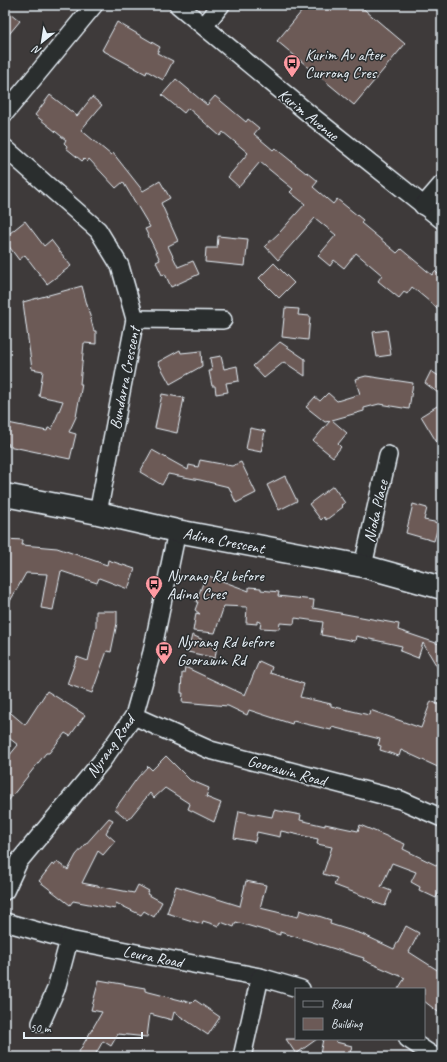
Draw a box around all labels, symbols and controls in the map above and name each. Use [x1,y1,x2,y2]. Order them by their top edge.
north arrow [22,22,62,62]
text: N [29,42,43,58]
place label: Kurim Av after Currong Cres [305,45,387,83]
bus stop icon: Kurim Av after Currong Cres [282,53,302,78]
street label: Kurim Avenue [274,84,344,146]
street label: Bundarra Crescent [105,323,145,431]
street label: Nioka Place [359,476,393,544]
street label: Adina Crescent [182,523,268,559]
place label: Nyrang Rd before Adina Cres [167,566,266,604]
bus stop icon: Nyrang Rd before Adina Cres [144,574,164,599]
place label: Nyrang Rd before Goorawin Rd [177,632,276,670]
bus stop icon: Nyrang Rd before Goorawin Rd [154,640,174,665]
street label: Nyrang Road [82,709,141,782]
street label: Goorawin Road [245,751,331,792]
street label: Leura Road [121,941,187,973]
legend [295,988,425,1040]
text: Road [331,996,353,1012]
scale bar [24,1014,142,1040]
text: Building [331,1016,363,1032]
text: 50 m [30,1020,52,1036]

